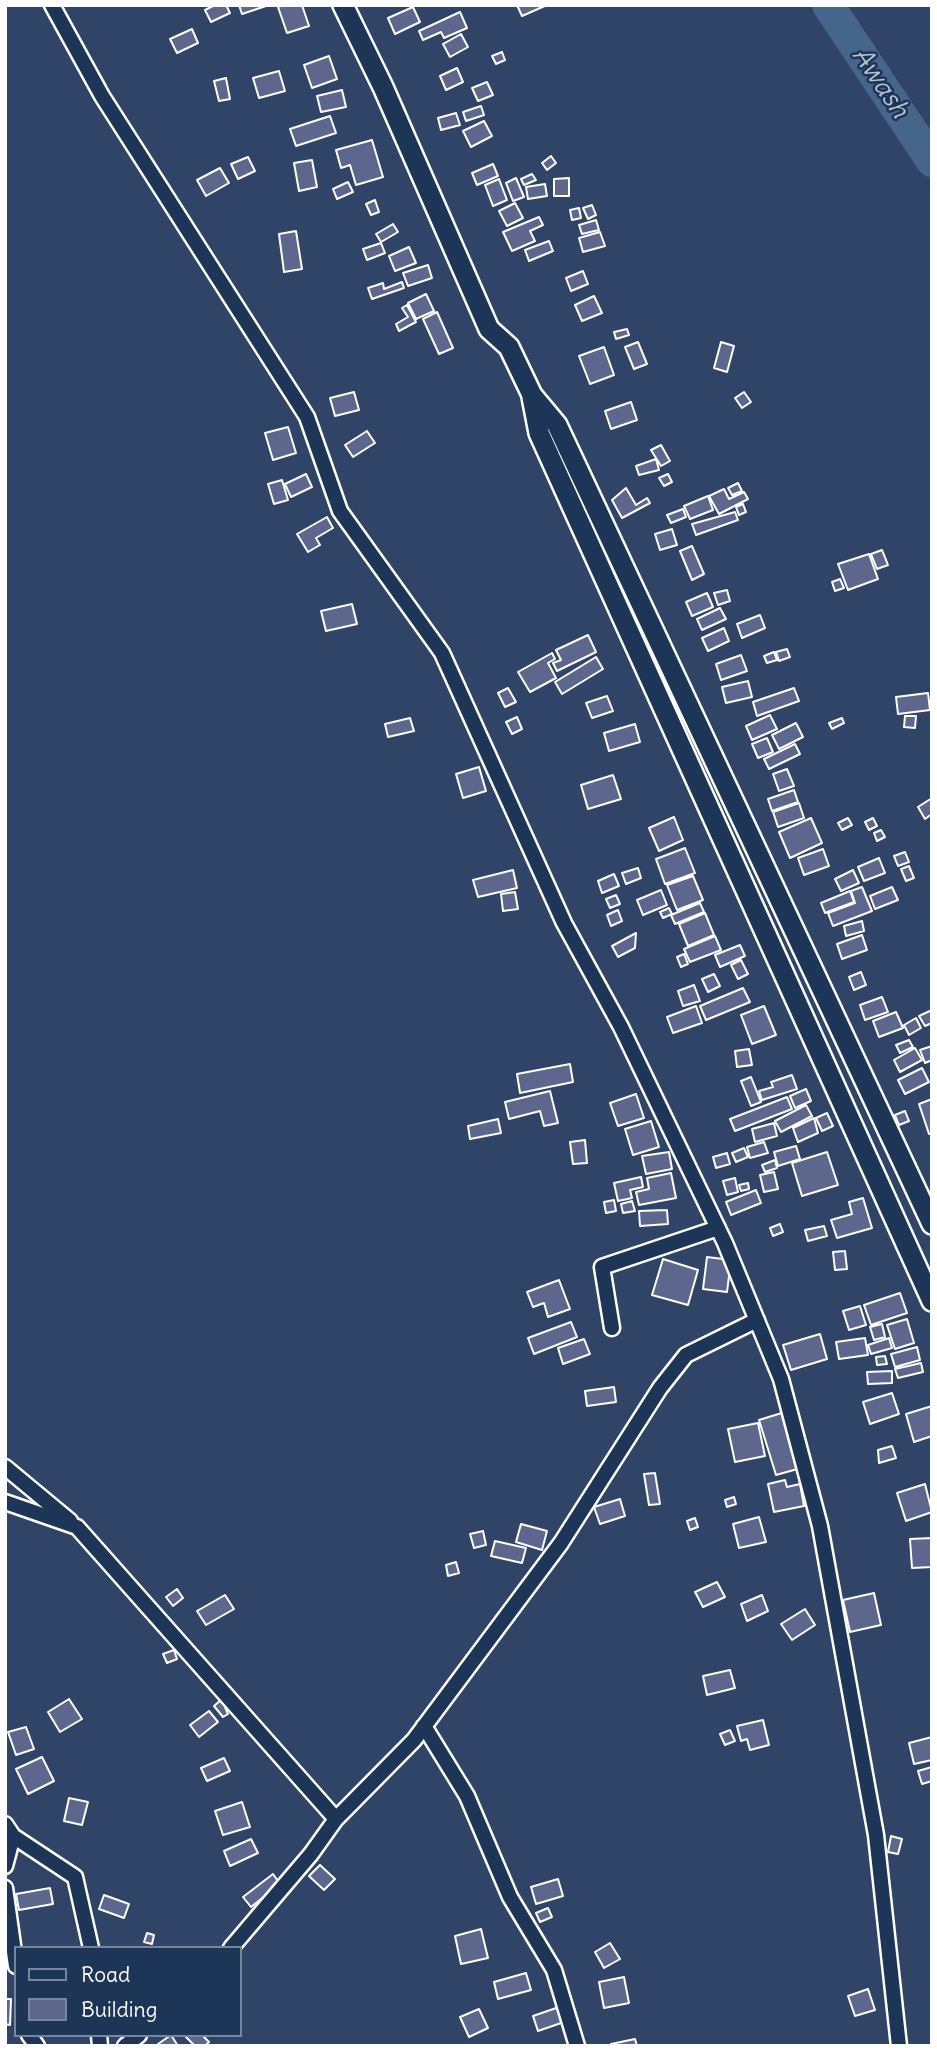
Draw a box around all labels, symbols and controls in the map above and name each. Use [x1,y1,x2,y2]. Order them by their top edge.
water label: Awash [845,42,915,124]
legend [14,1946,242,2037]
text: Road [81,1961,130,1988]
text: Building [81,1996,157,2023]

